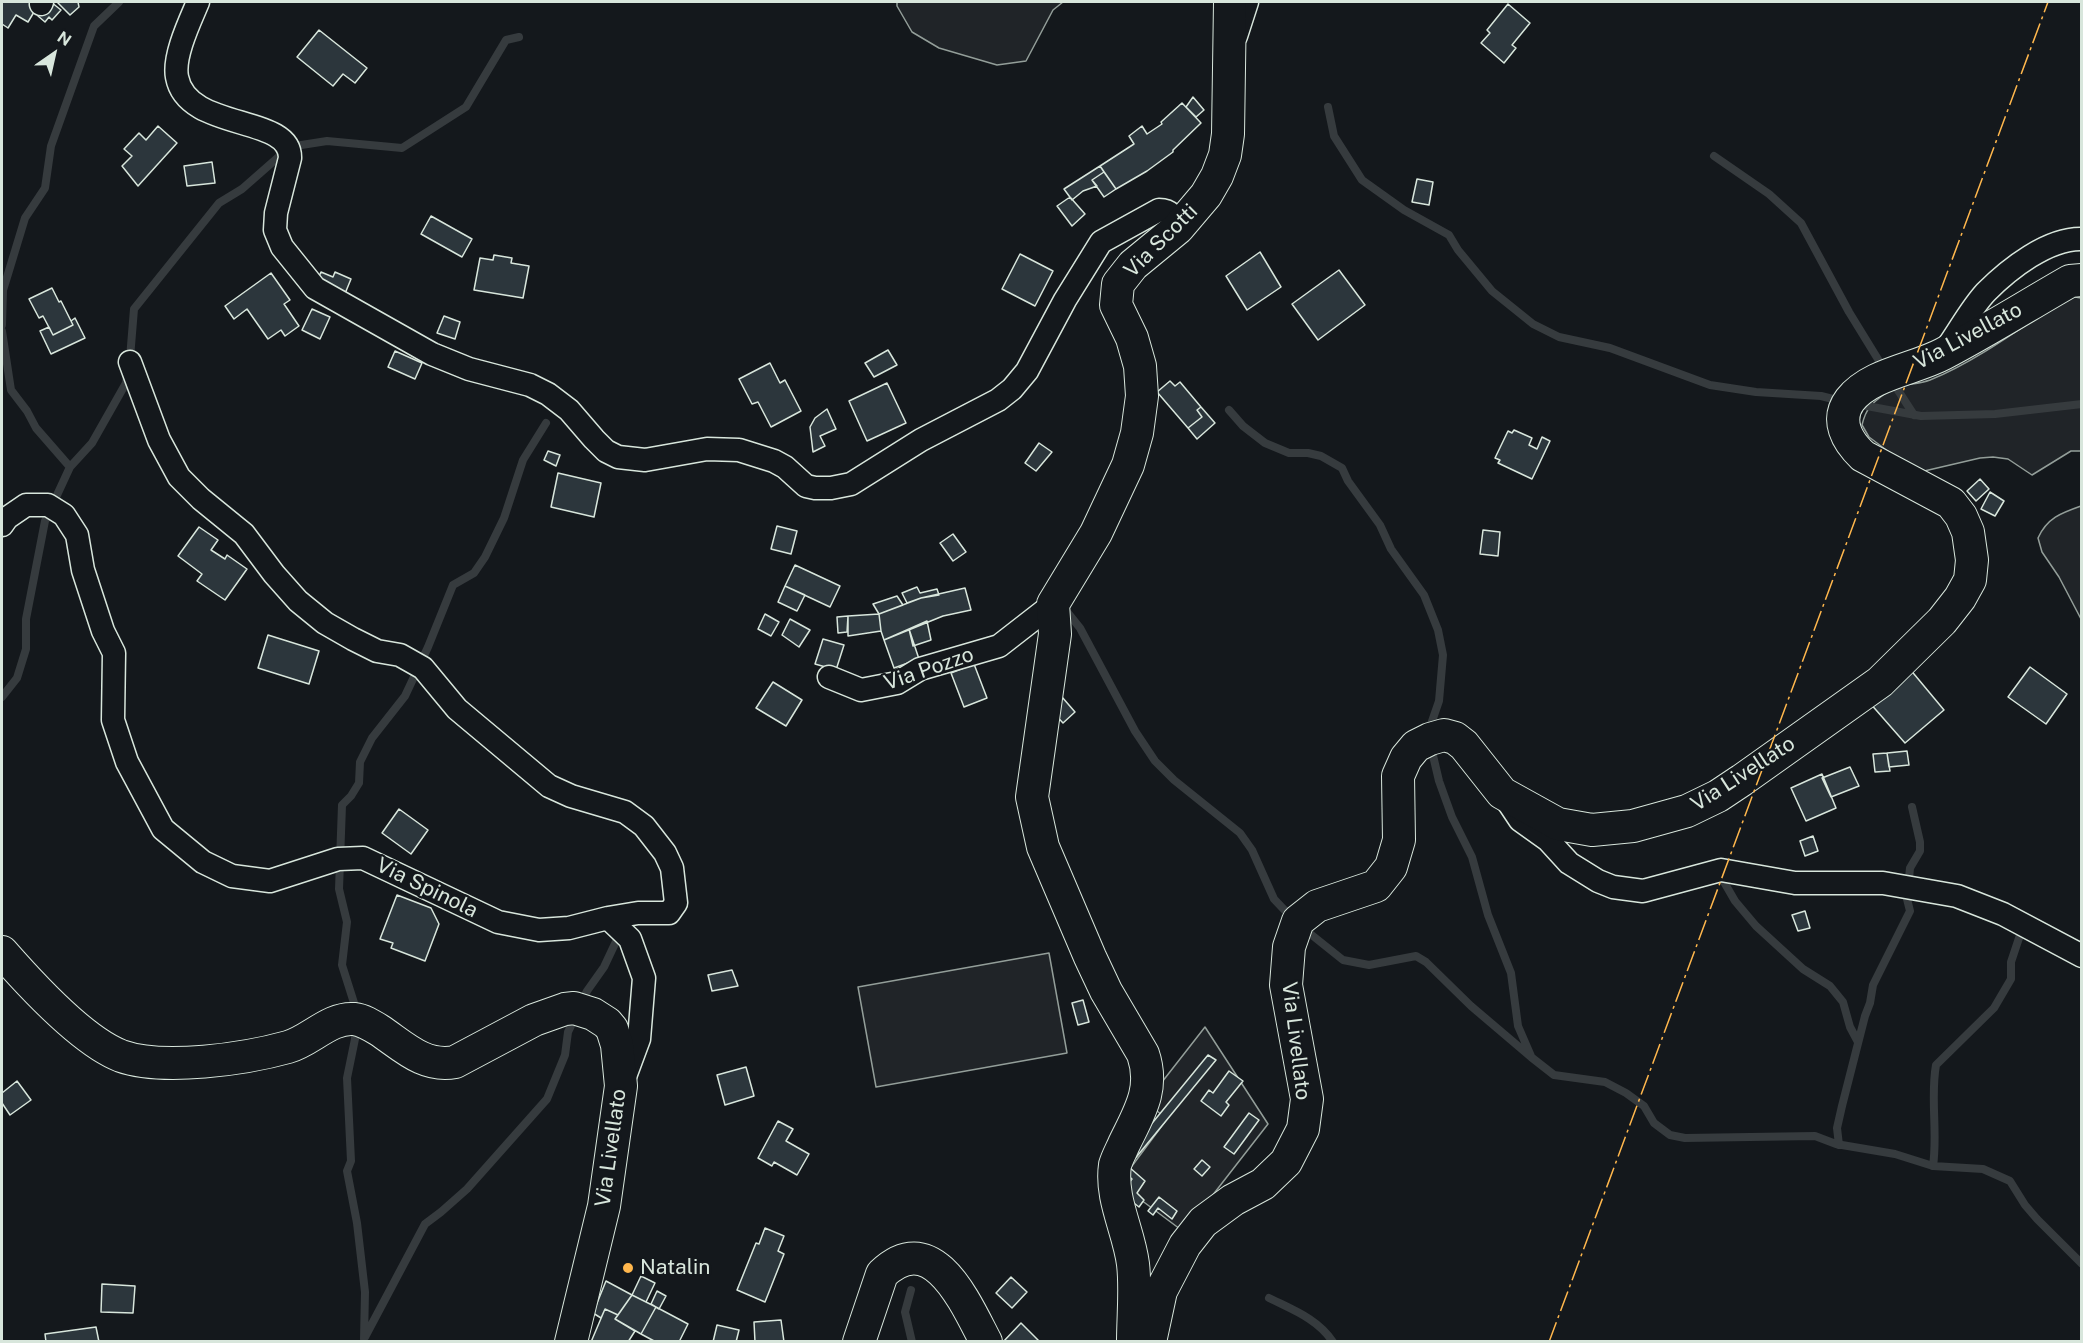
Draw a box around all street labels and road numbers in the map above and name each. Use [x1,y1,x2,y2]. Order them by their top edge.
street label: Via Scotti [1119,199,1203,283]
street label: Via Livellato [1910,297,2026,375]
street label: Via Pozzo [881,642,977,696]
street label: Via Livellato [1686,731,1800,817]
street label: Via Spinola [372,853,482,923]
street label: Via Livellato [1276,980,1316,1102]
street label: Via Livellato [590,1087,632,1209]

